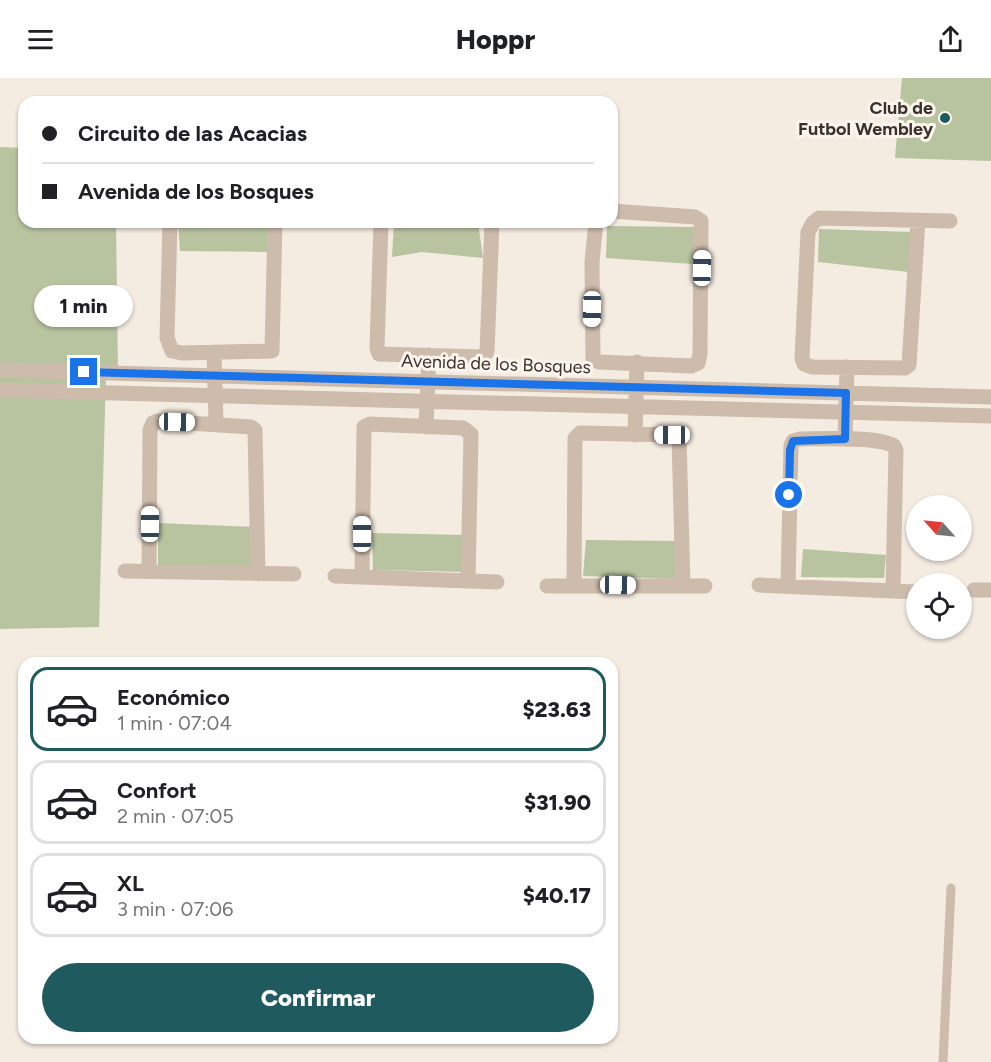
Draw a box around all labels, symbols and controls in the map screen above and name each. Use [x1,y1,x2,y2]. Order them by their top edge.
icon: menu [24,23,57,56]
text: Hoppr [456,23,535,56]
icon: share [934,23,967,56]
place label: Club de Futbol Wembley [798,97,934,140]
marker: Club de Futbol Wembley [938,111,952,125]
text: Circuito de las Acacias [78,120,307,147]
text: Avenida de los Bosques [78,178,314,205]
car [693,250,711,286]
callout: 1 min [34,285,134,327]
car [583,291,601,327]
text: 1 min [60,294,107,318]
street label: Avenida de los Bosques [401,350,591,378]
route end [70,358,97,385]
car [159,413,195,431]
car [654,426,690,444]
route start [775,481,802,508]
north arrow [906,495,972,561]
map controls [906,495,972,639]
car [141,506,159,542]
car [353,516,371,552]
button: locate [906,573,972,639]
car [600,576,636,594]
icon: car [45,682,99,736]
text: Económico [117,684,230,711]
text: $23.63 [523,696,591,723]
text: 1 min · 07:04 [117,711,232,735]
icon: car [45,775,99,829]
text: Confort [117,777,197,804]
text: $31.90 [524,789,591,816]
text: 2 min · 07:05 [117,804,234,828]
icon: car [45,868,99,922]
text: XL [117,870,144,897]
text: $40.17 [523,882,591,909]
text: 3 min · 07:06 [117,897,233,921]
button: Confirmar [42,963,594,1032]

